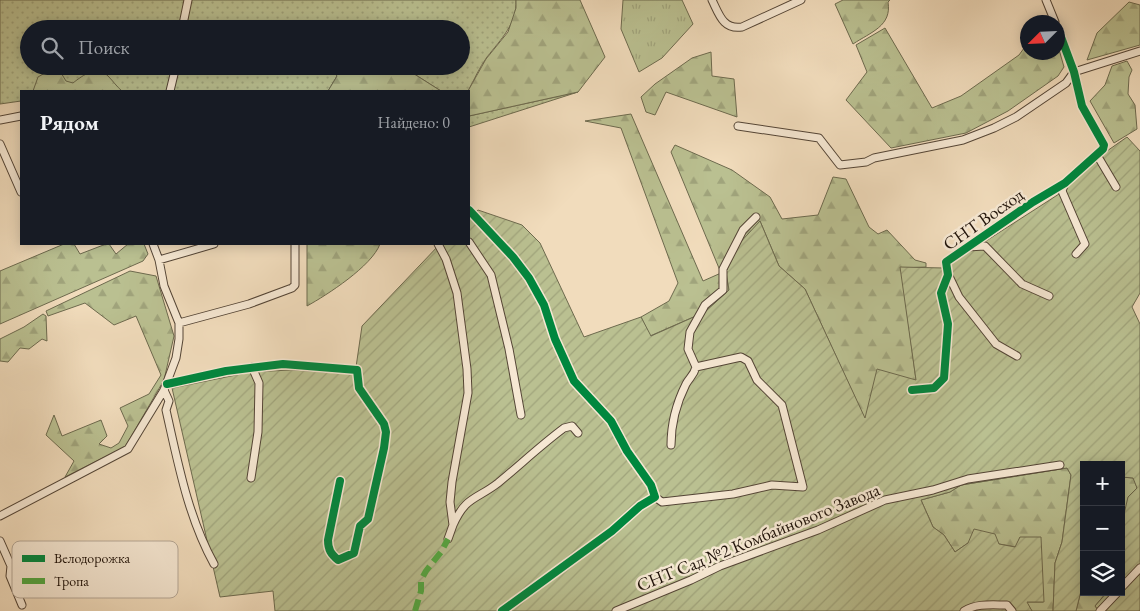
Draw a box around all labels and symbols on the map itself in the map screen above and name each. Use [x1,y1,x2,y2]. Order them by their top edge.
north arrow [1020,15,1065,60]
street label: СНТ Восход [938,183,1028,255]
street label: СНТ Сад №2 Комбайнового Завода [633,477,884,596]
legend [12,541,178,598]
text: Велодорожка [54,549,130,567]
text: Тропа [54,572,89,590]

